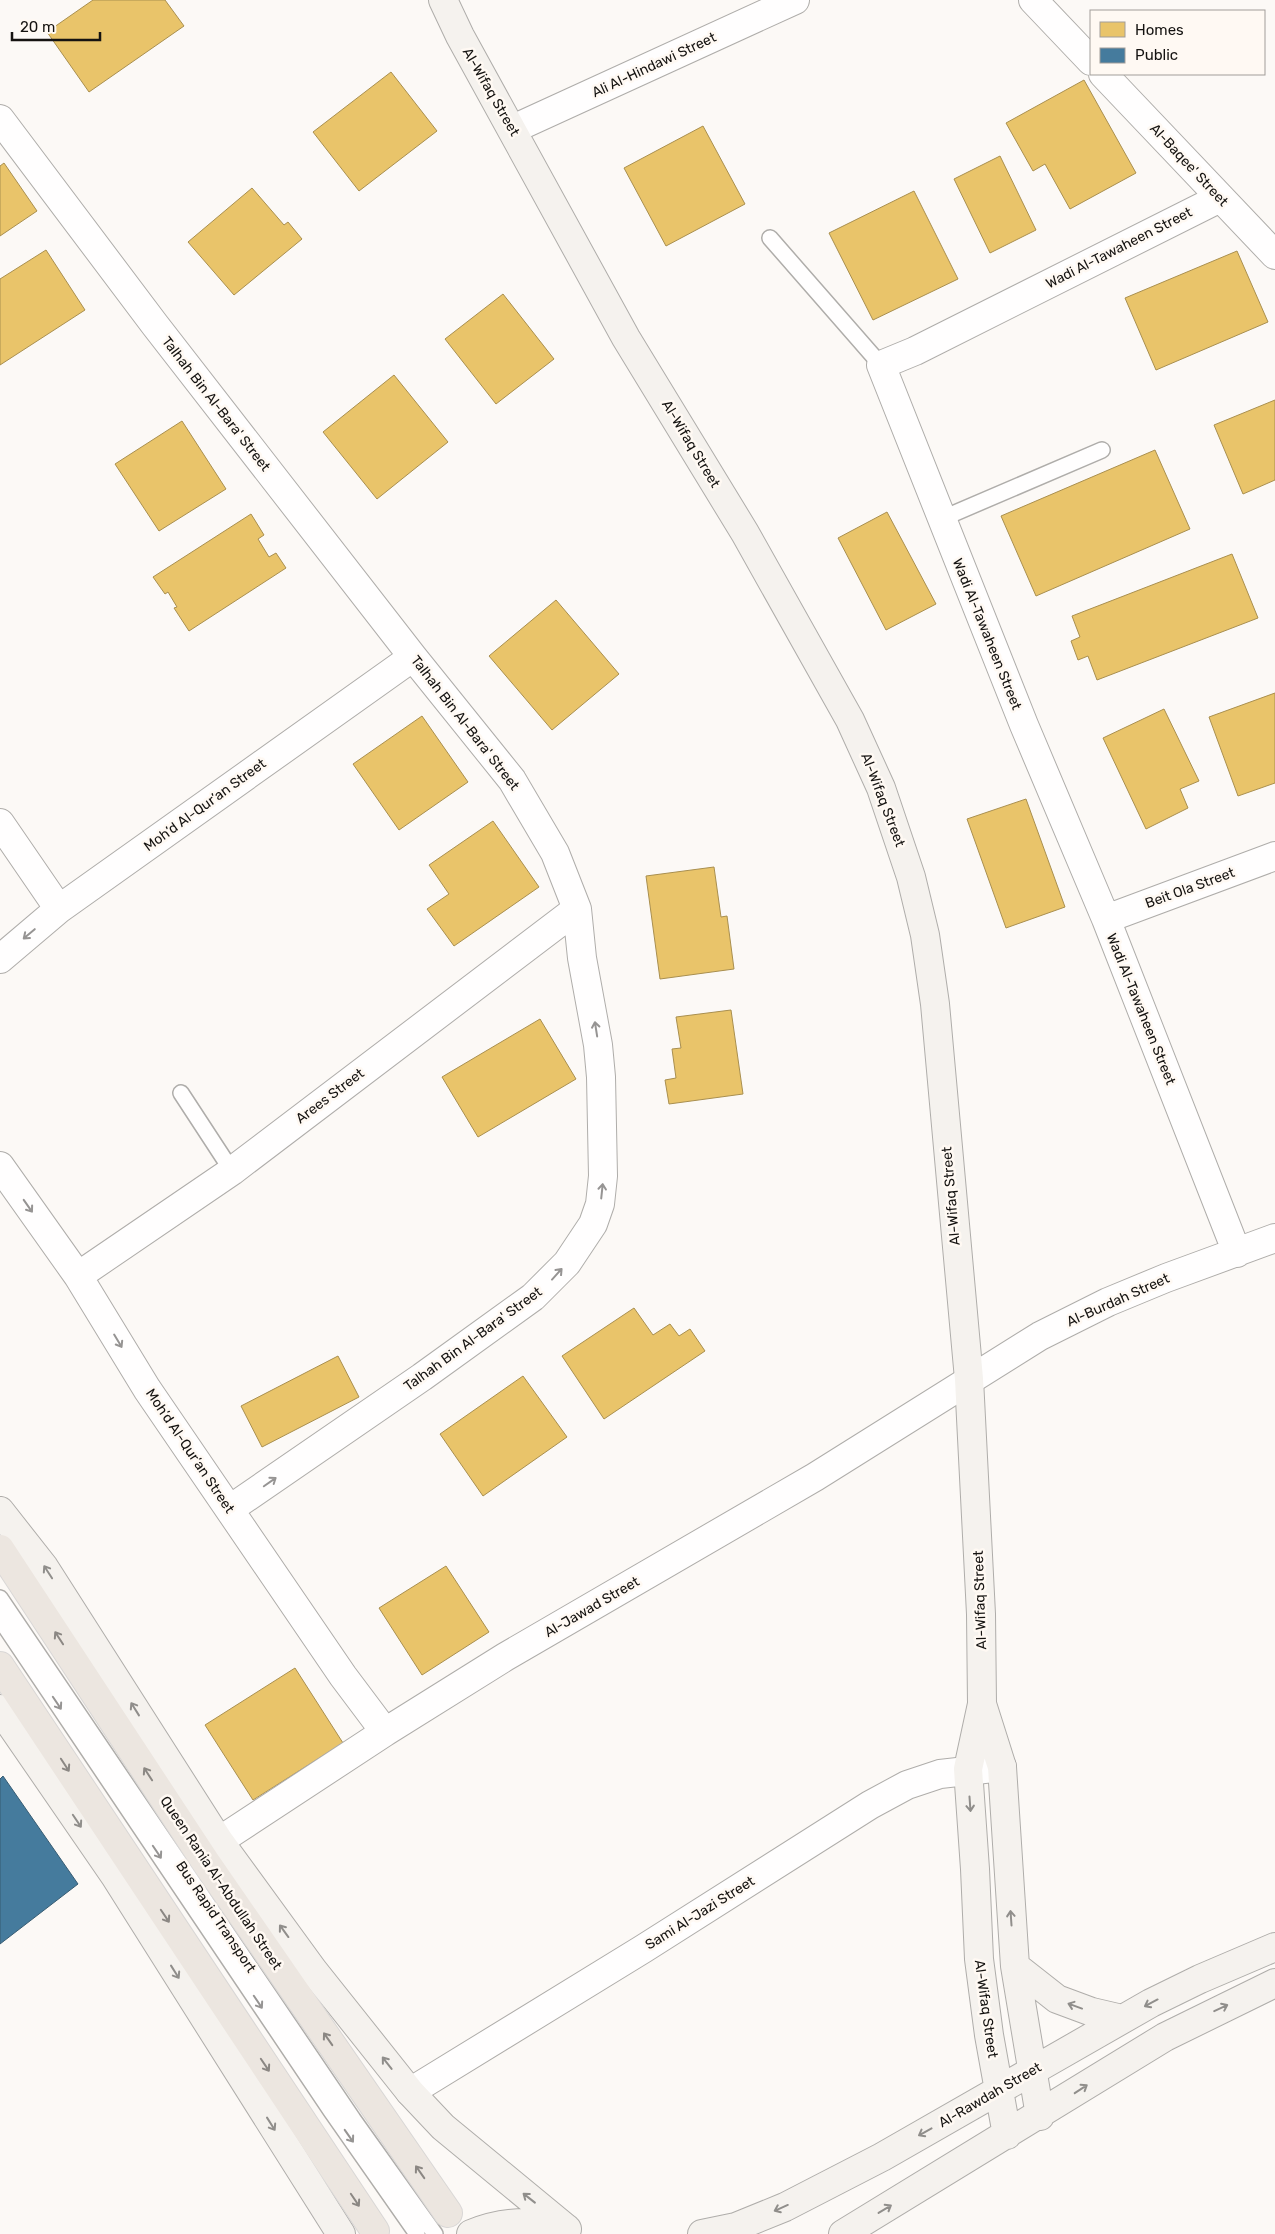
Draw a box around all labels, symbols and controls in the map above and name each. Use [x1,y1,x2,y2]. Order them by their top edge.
scale bar [12,10,100,42]
legend [1090,10,1265,75]
text: 20 m [20,18,55,36]
text: Homes [1135,21,1184,39]
street label: Ali Al-Hindawi Street [589,29,719,101]
street label: Al-Wifaq Street [459,45,523,140]
text: Public [1135,46,1178,64]
street label: Al-Baqee' Street [1146,120,1232,210]
street label: Wadi Al-Tawaheen Street [1043,203,1195,292]
street label: Talhah Bin Al-Bara' Street [158,333,274,475]
street label: Al-Wifaq Street [658,397,724,491]
street label: Wadi Al-Tawaheen Street [949,556,1025,713]
street label: Talhah Bin Al-Bara' Street [407,652,523,794]
street label: Al-Wifaq Street [857,751,909,850]
street label: Moh’d Al-Qur’an Street [141,755,270,855]
street label: Beit Ola Street [1143,864,1238,912]
one-way arrow [23,928,36,940]
street label: Wadi Al-Tawaheen Street [1103,931,1179,1088]
one-way arrow [590,1022,600,1038]
street label: Arees Street [292,1064,368,1127]
street label: Al-Wifaq Street [938,1145,964,1246]
one-way arrow [597,1183,607,1199]
one-way arrow [23,1199,33,1213]
one-way arrow [551,1268,563,1281]
street label: Al-Burdah Street [1064,1269,1173,1330]
street label: Talhah Bin Al-Bara' Street [401,1283,546,1395]
one-way arrow [113,1334,123,1348]
street label: Moh’d Al-Qur’an Street [142,1385,238,1517]
one-way arrow [263,1477,277,1487]
street label: Al-Wifaq Street [970,1550,990,1650]
one-way arrow [42,1565,53,1579]
street label: Al-Jawad Street [541,1573,643,1641]
one-way arrow [53,1632,63,1646]
one-way arrow [52,1696,62,1710]
one-way arrow [130,1703,140,1717]
one-way arrow [60,1758,70,1772]
one-way arrow [142,1768,152,1782]
street label: Queen Rania Al-Abdullah Street [156,1793,286,1973]
one-way arrow [966,1795,975,1811]
one-way arrow [72,1814,82,1828]
one-way arrow [153,1845,163,1859]
street label: Bus Rapid Transport [172,1858,260,1977]
street label: Sami Al-Jazi Street [642,1872,758,1954]
one-way arrow [160,1908,170,1922]
one-way arrow [1007,1910,1016,1926]
one-way arrow [279,1925,290,1938]
street label: Al-Wifaq Street [971,1959,1001,2060]
one-way arrow [171,1964,181,1978]
one-way arrow [253,1994,263,2008]
one-way arrow [1144,1999,1159,2008]
one-way arrow [1068,2001,1084,2010]
one-way arrow [1213,2003,1228,2013]
one-way arrow [323,2032,333,2046]
one-way arrow [260,2057,270,2071]
one-way arrow [381,2057,392,2070]
street label: Al-Rawdah Street [936,2058,1045,2131]
one-way arrow [1073,2084,1087,2094]
one-way arrow [267,2117,277,2131]
one-way arrow [918,2128,933,2138]
one-way arrow [344,2129,354,2143]
one-way arrow [415,2166,425,2180]
one-way arrow [350,2193,360,2207]
one-way arrow [523,2193,536,2204]
one-way arrow [877,2204,891,2214]
one-way arrow [774,2205,789,2214]

